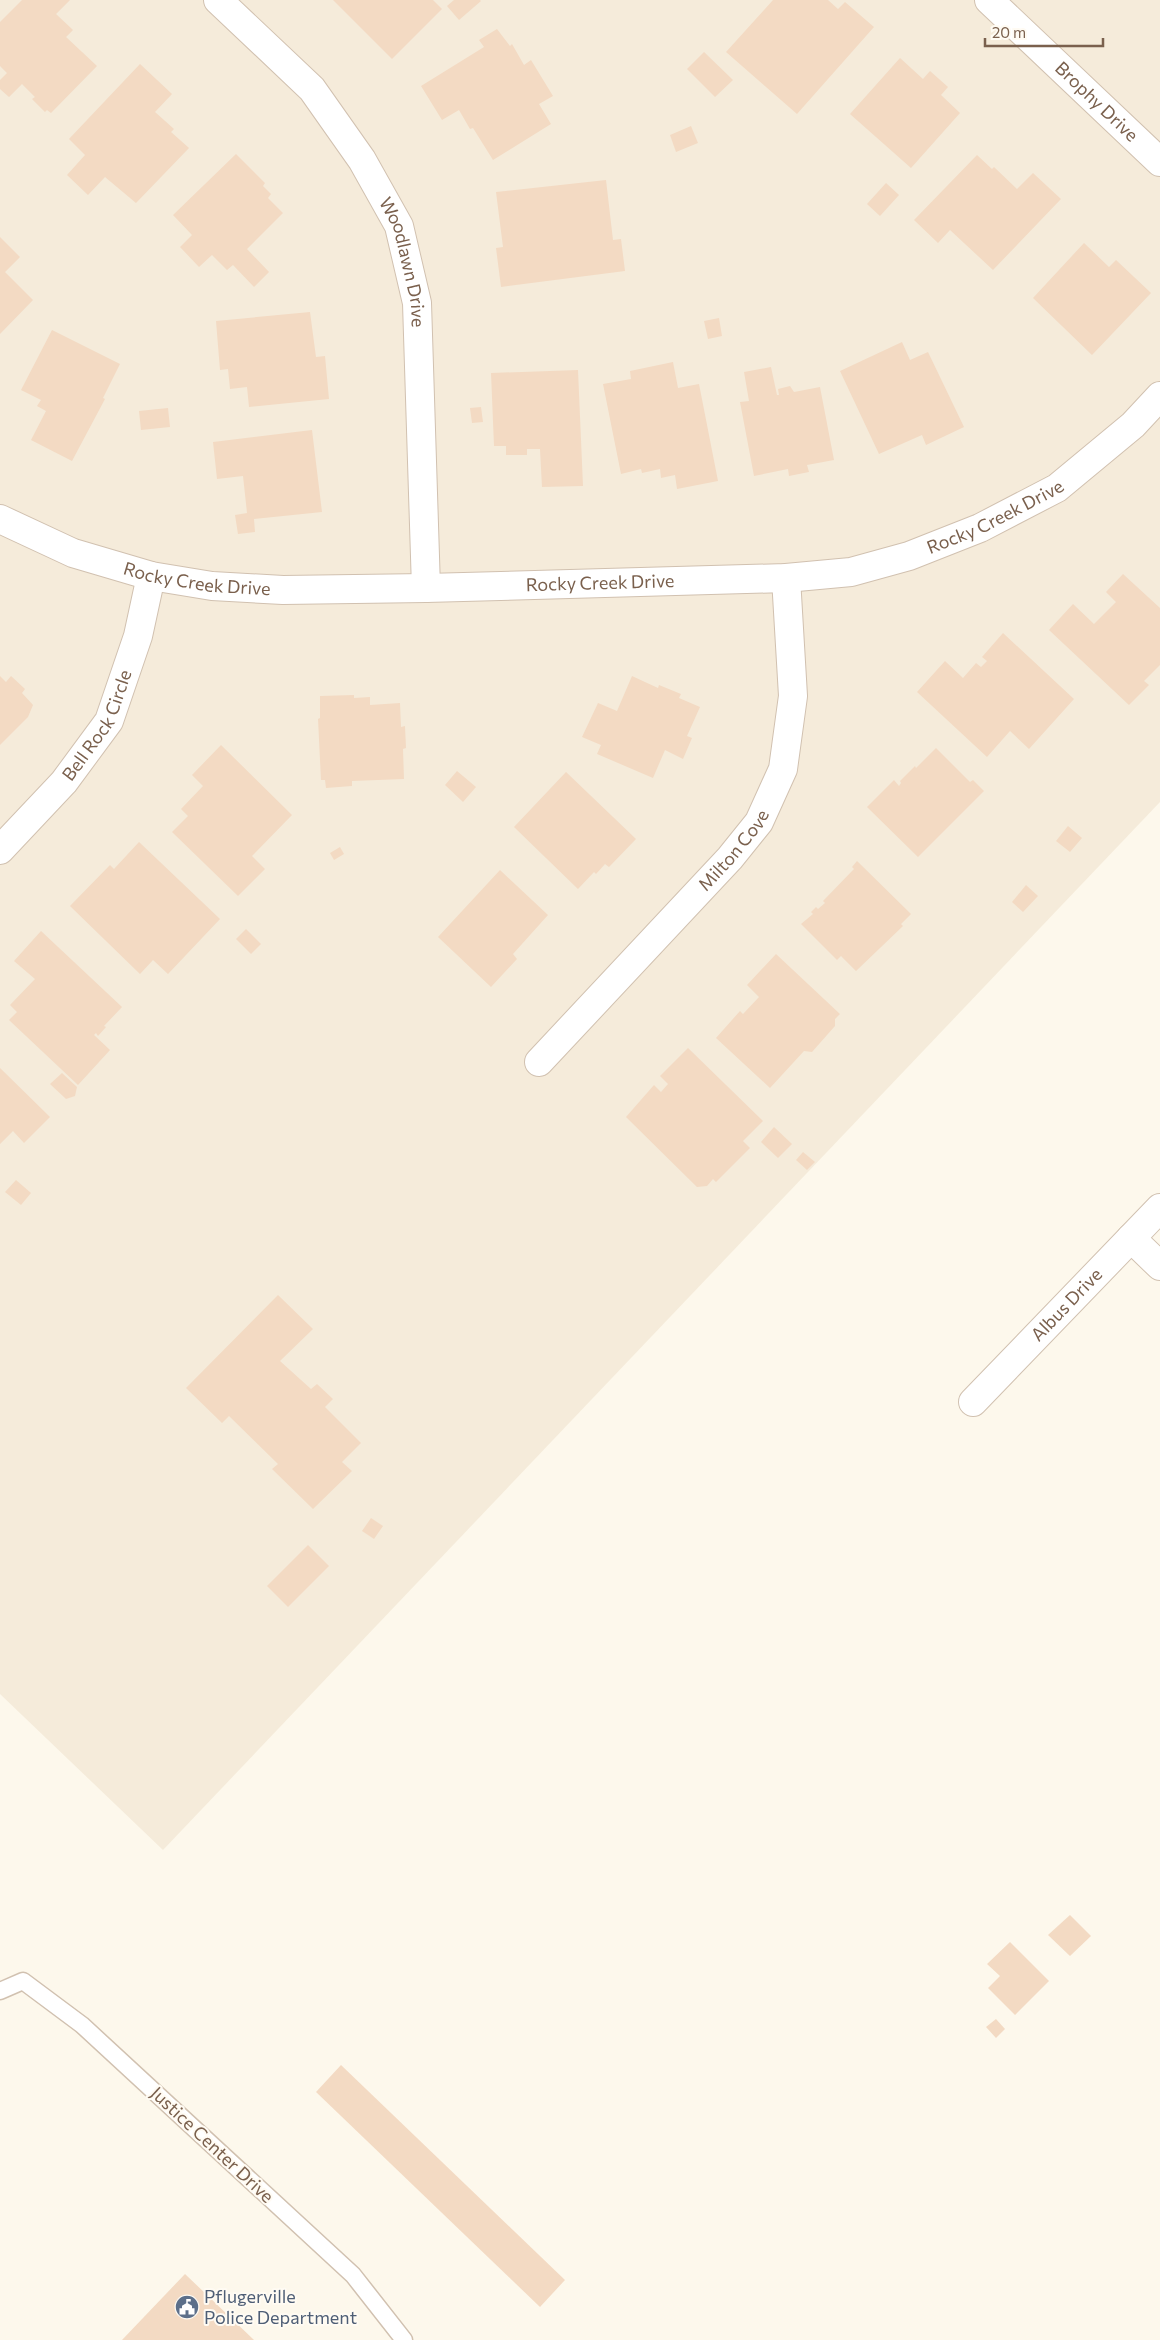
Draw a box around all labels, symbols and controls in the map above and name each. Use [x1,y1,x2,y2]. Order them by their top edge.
scale bar [985,15,1102,47]
text: 20 m [992,23,1026,41]
street label: Brophy Drive [1051,56,1143,146]
street label: Woodlawn Drive [375,193,430,328]
street label: Rocky Creek Drive [923,475,1068,558]
street label: Rocky Creek Drive [121,557,271,599]
street label: Rocky Creek Drive [525,569,675,595]
street label: Bell Rock Circle [57,667,136,785]
street label: Milton Cove [693,806,773,895]
street label: Albus Drive [1026,1263,1106,1345]
street label: Justice Center Drive [147,2082,279,2207]
place label: Pflugerville Police Department [204,2285,357,2328]
public building icon: Pflugerville Police Department [174,2294,200,2320]

